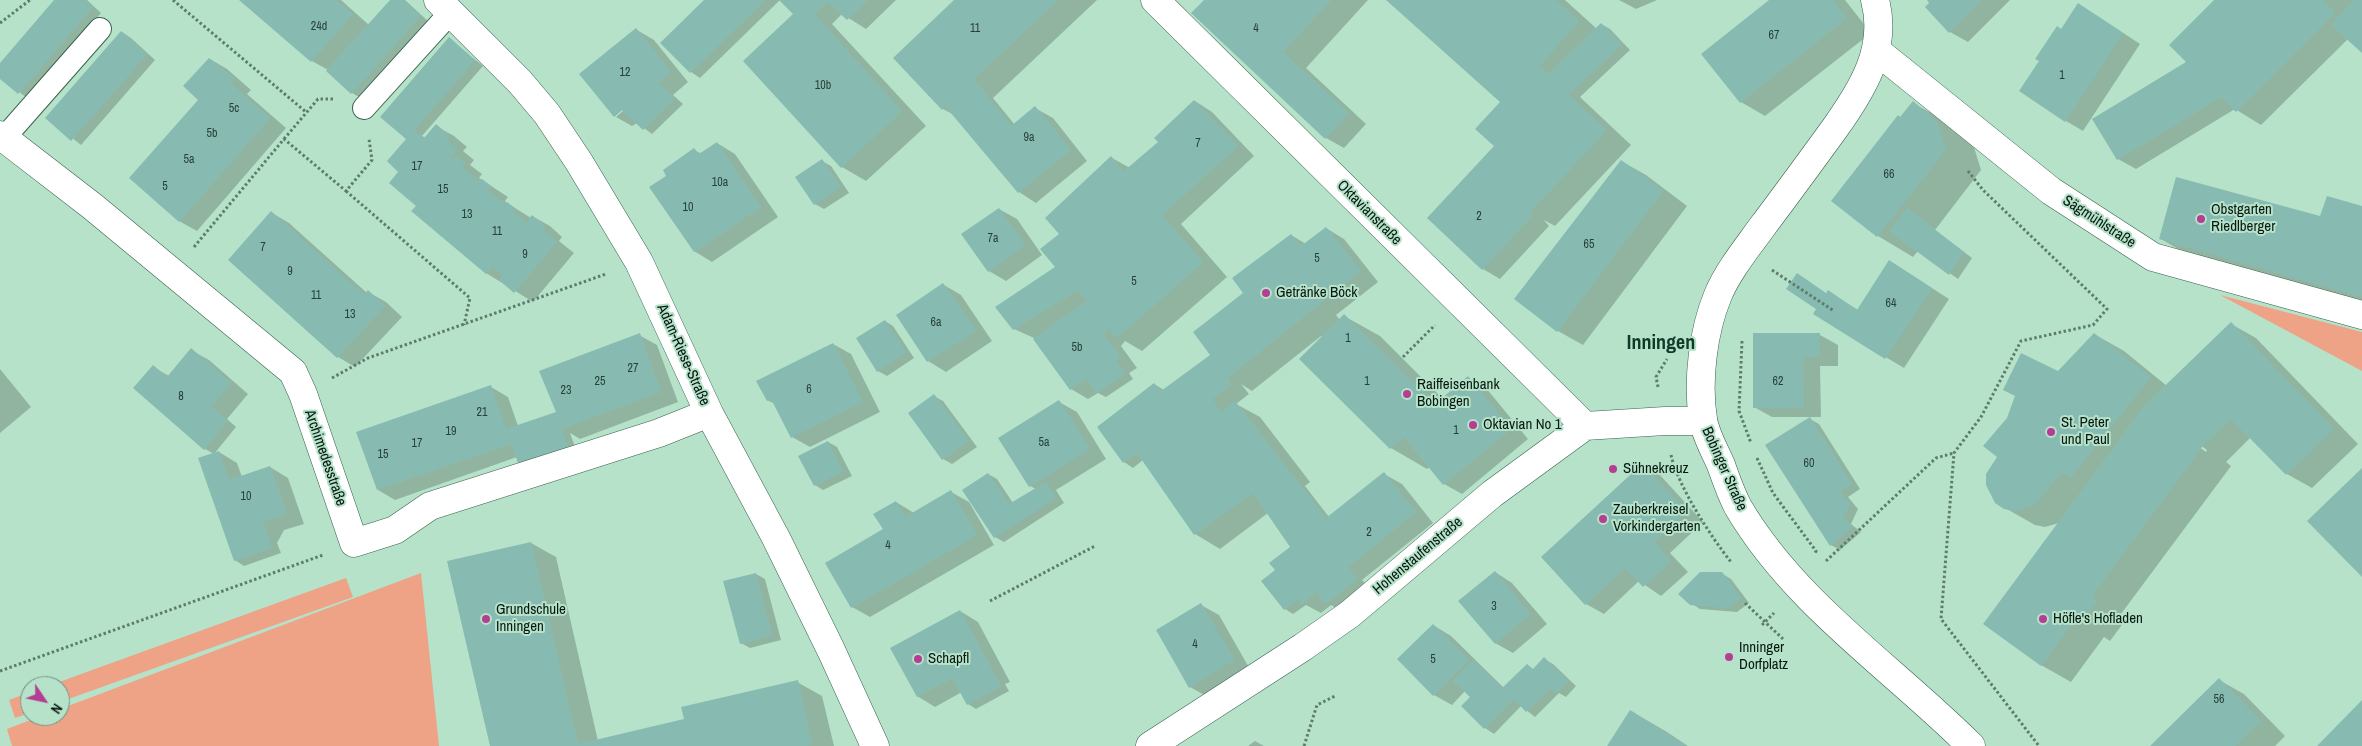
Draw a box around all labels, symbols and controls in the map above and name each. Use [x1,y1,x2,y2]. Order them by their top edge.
house number: 24d [311,20,327,34]
house number: 11 [970,22,980,36]
house number: 4 [1253,22,1259,36]
house number: 67 [1769,29,1779,43]
house number: 12 [620,66,630,80]
house number: 1 [2059,69,2065,83]
house number: 10b [815,79,831,93]
house number: 5c [229,102,239,116]
house number: 5b [207,127,217,141]
house number: 9a [1024,131,1034,145]
house number: 7 [1195,137,1201,151]
house number: 5a [184,153,194,167]
house number: 17 [412,160,422,174]
house number: 66 [1884,168,1894,182]
house number: 10a [712,176,728,190]
street label: Oktavianstraße [1333,177,1405,249]
house number: 5 [162,180,168,194]
house number: 15 [438,183,448,197]
street label: Sägmühlstraße [2059,192,2139,252]
house number: 10 [683,201,693,215]
place label: Obstgarten Riedlberger [2211,201,2275,236]
house number: 13 [462,208,472,222]
house number: 2 [1476,210,1482,224]
marker: Obstgarten Riedlberger [2195,213,2207,225]
house number: 11 [492,225,502,239]
house number: 7a [988,232,998,246]
house number: 65 [1584,238,1594,252]
house number: 7 [260,241,266,255]
house number: 9 [522,248,528,262]
house number: 5 [1314,252,1320,266]
house number: 9 [287,265,293,279]
house number: 5 [1131,275,1137,289]
place label: Getränke Böck [1276,284,1357,302]
marker: Getränke Böck [1260,287,1272,299]
house number: 11 [311,289,321,303]
house number: 64 [1886,297,1896,311]
street label: Adam-Riese-Straße [653,301,713,409]
house number: 13 [345,308,355,322]
house number: 6a [931,316,941,330]
house number: 1 [1345,332,1351,346]
district label: Inningen [1627,332,1695,356]
house number: 5b [1072,341,1082,355]
house number: 27 [628,362,638,376]
house number: 25 [595,375,605,389]
house number: 1 [1364,375,1370,389]
house number: 62 [1773,375,1783,389]
place label: Raiffeisenbank Bobingen [1417,376,1500,411]
house number: 6 [806,383,812,397]
house number: 23 [561,384,571,398]
marker: Raiffeisenbank Bobingen [1401,388,1413,400]
house number: 8 [178,390,184,404]
house number: 21 [477,406,487,420]
street label: Archimedesstraße [300,408,350,508]
place label: St. Peter und Paul [2061,414,2110,449]
place label: Oktavian No 1 [1483,416,1562,434]
marker: Oktavian No 1 [1467,419,1479,431]
house number: 1 [1453,424,1459,438]
street label: Bobinger Straße [1697,424,1751,514]
house number: 19 [446,425,456,439]
marker: St. Peter und Paul [2045,426,2057,438]
house number: 5a [1039,436,1049,450]
house number: 17 [412,437,422,451]
house number: 15 [378,448,388,462]
house number: 60 [1804,457,1814,471]
place label: Sühnekreuz [1623,460,1689,478]
marker: Sühnekreuz [1607,463,1619,475]
house number: 10 [241,490,251,504]
place label: Zauberkreisel Vorkindergarten [1613,501,1701,536]
street label: Hohenstaufenstraße [1370,513,1466,599]
marker: Zauberkreisel Vorkindergarten [1597,513,1609,525]
house number: 2 [1366,526,1372,540]
house number: 4 [885,539,891,553]
house number: 3 [1491,600,1497,614]
place label: Grundschule Inningen [496,601,566,636]
place label: Höfle's Hofladen [2053,610,2143,628]
marker: Grundschule Inningen [480,613,492,625]
marker: Höfle's Hofladen [2037,613,2049,625]
house number: 4 [1192,638,1198,652]
place label: Inninger Dorfplatz [1739,639,1788,674]
place label: Schapfl [928,650,969,668]
marker: Inninger Dorfplatz [1723,651,1735,663]
marker: Schapfl [912,653,924,665]
house number: 5 [1430,653,1436,667]
north arrow [20,676,70,726]
house number: 56 [2214,693,2224,707]
text: N [47,700,66,717]

